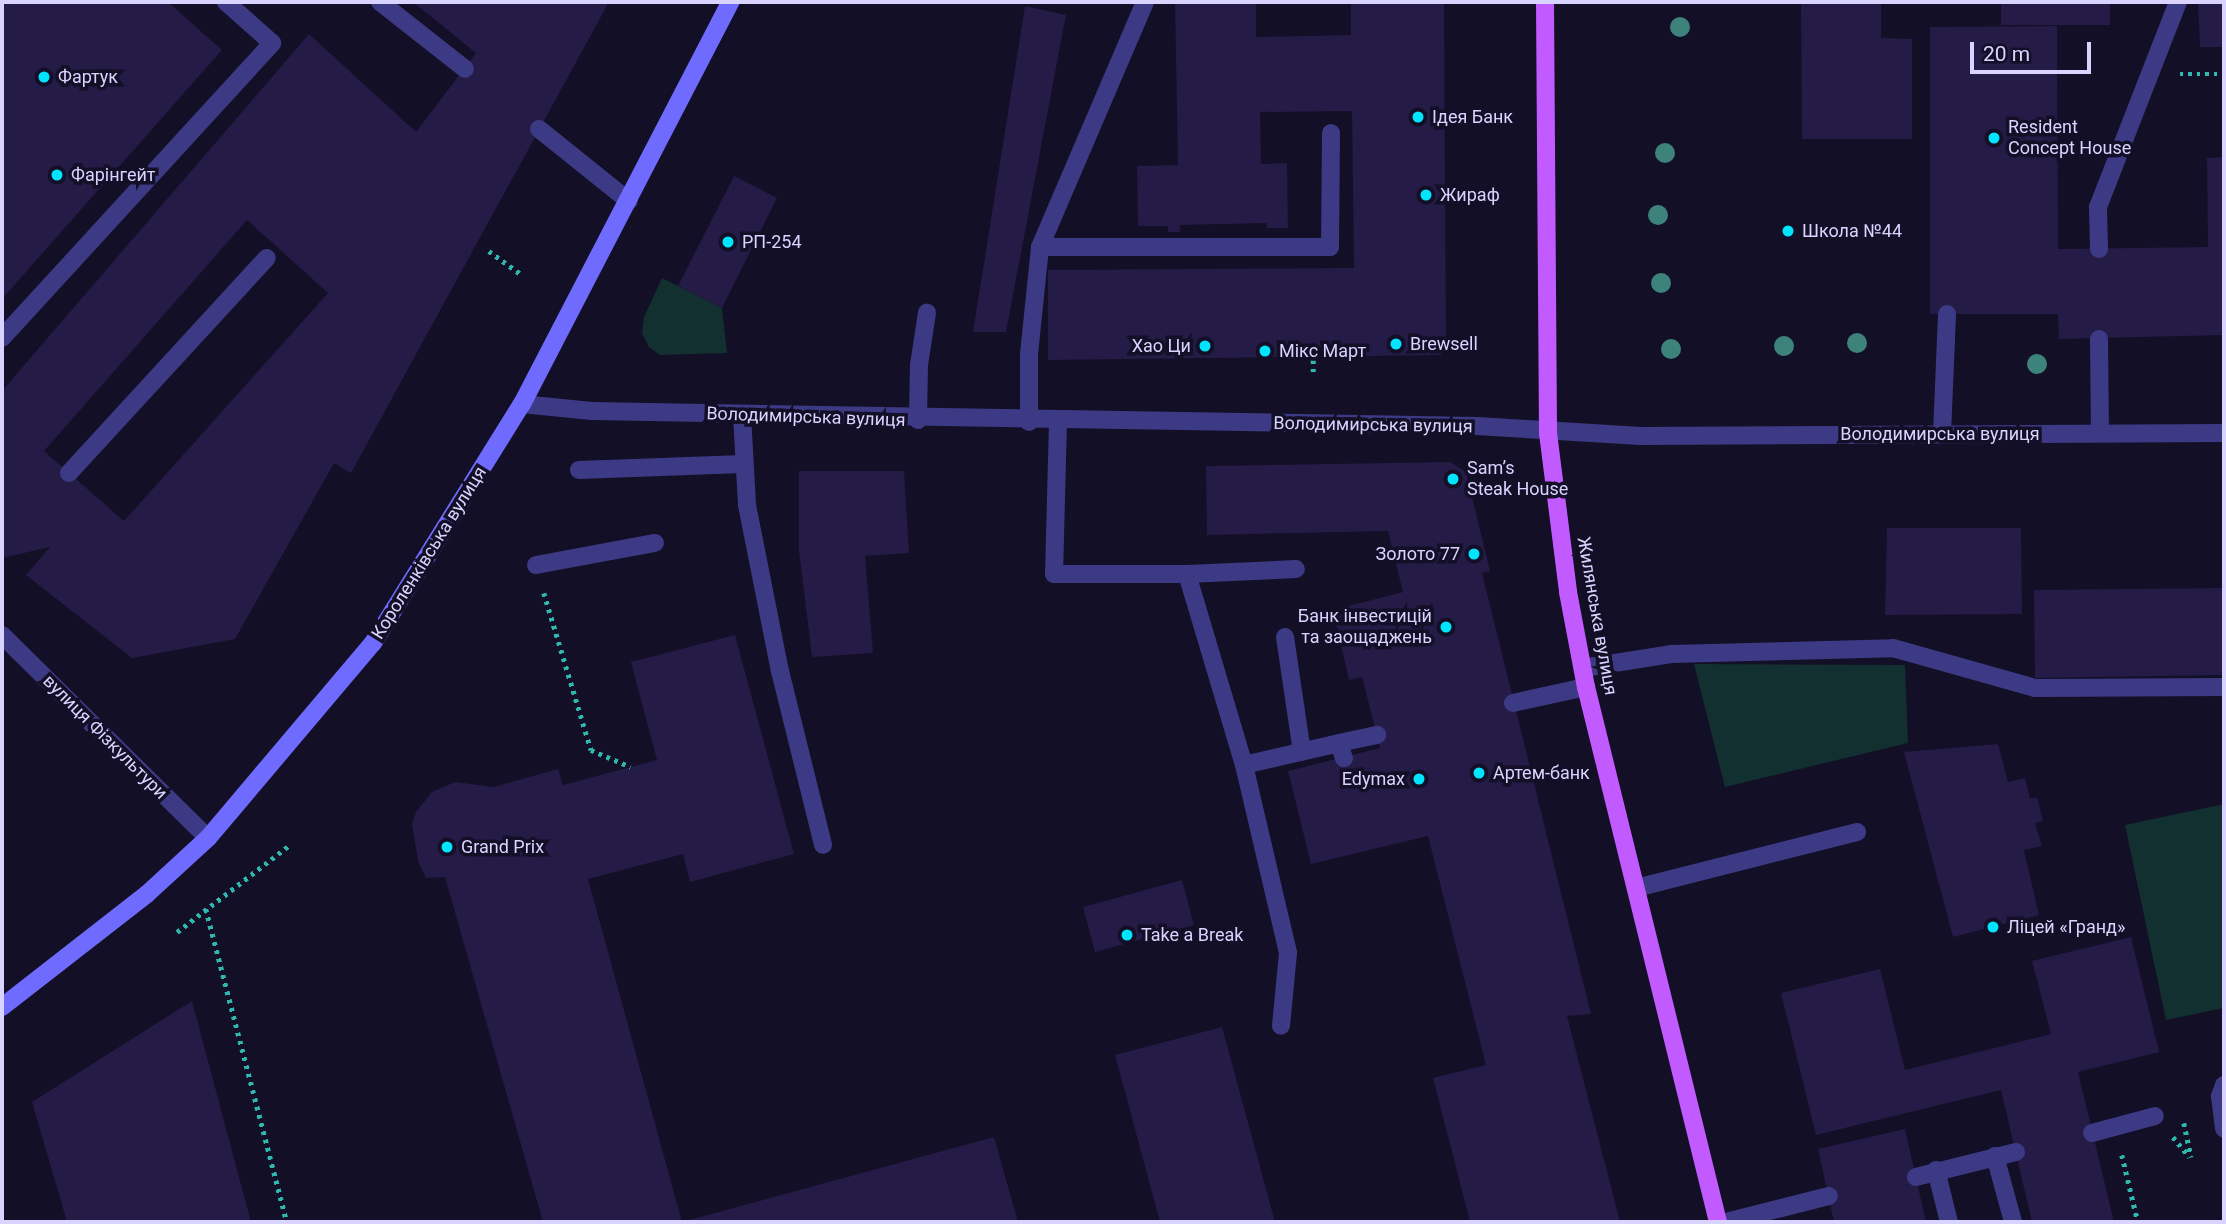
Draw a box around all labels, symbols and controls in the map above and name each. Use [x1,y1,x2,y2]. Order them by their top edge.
scale bar [1974,28,2095,72]
text: 20 m [1983,42,2030,66]
place label: Фартук [58,66,118,88]
marker: Фартук [36,69,52,85]
place label: Ідея Банк [1432,106,1513,128]
marker: Ідея Банк [1410,109,1426,125]
place label: Resident Concept House [2008,117,2131,160]
marker: Resident Concept House [1986,130,2002,146]
place label: Фарінгейт [71,164,156,186]
marker: Фарінгейт [49,167,65,183]
place label: Жираф [1440,184,1500,206]
marker: Жираф [1418,187,1434,203]
place label: Школа №44 [1802,220,1902,242]
marker: Школа №44 [1780,223,1796,239]
place label: РП-254 [742,231,802,253]
marker: РП-254 [720,234,736,250]
place label: Brewsell [1410,333,1478,355]
place label: Хао Ци [1132,335,1191,357]
marker: Brewsell [1388,336,1404,352]
marker: Хао Ци [1197,338,1213,354]
place label: Мікс Март [1279,340,1366,362]
marker: Мікс Март [1257,343,1273,359]
street label: Володимирська вулиця [706,403,906,431]
street label: Володимирська вулиця [1273,412,1473,438]
street label: Володимирська вулиця [1840,423,2040,445]
place label: Sam’s Steak House [1467,458,1568,500]
street label: Короленківська вулиця [367,463,491,643]
marker: Sam’s Steak House [1445,471,1461,487]
street label: Жилянська вулиця [1572,535,1622,697]
place label: Золото 77 [1375,543,1460,565]
marker: Золото 77 [1466,546,1482,562]
place label: Банк інвестицій та заощаджень [1298,606,1432,648]
marker: Банк інвестицій та заощаджень [1438,619,1454,635]
street label: вулиця Фізкультури [38,670,172,804]
place label: Артем-банк [1493,762,1590,784]
marker: Артем-банк [1471,765,1487,781]
place label: Edymax [1342,768,1405,790]
marker: Edymax [1411,771,1427,787]
place label: Grand Prix [461,836,544,858]
marker: Grand Prix [439,839,455,855]
place label: Ліцей «Гранд» [2007,916,2125,938]
marker: Ліцей «Гранд» [1985,919,2001,935]
place label: Take a Break [1141,924,1243,946]
marker: Take a Break [1119,927,1135,943]

